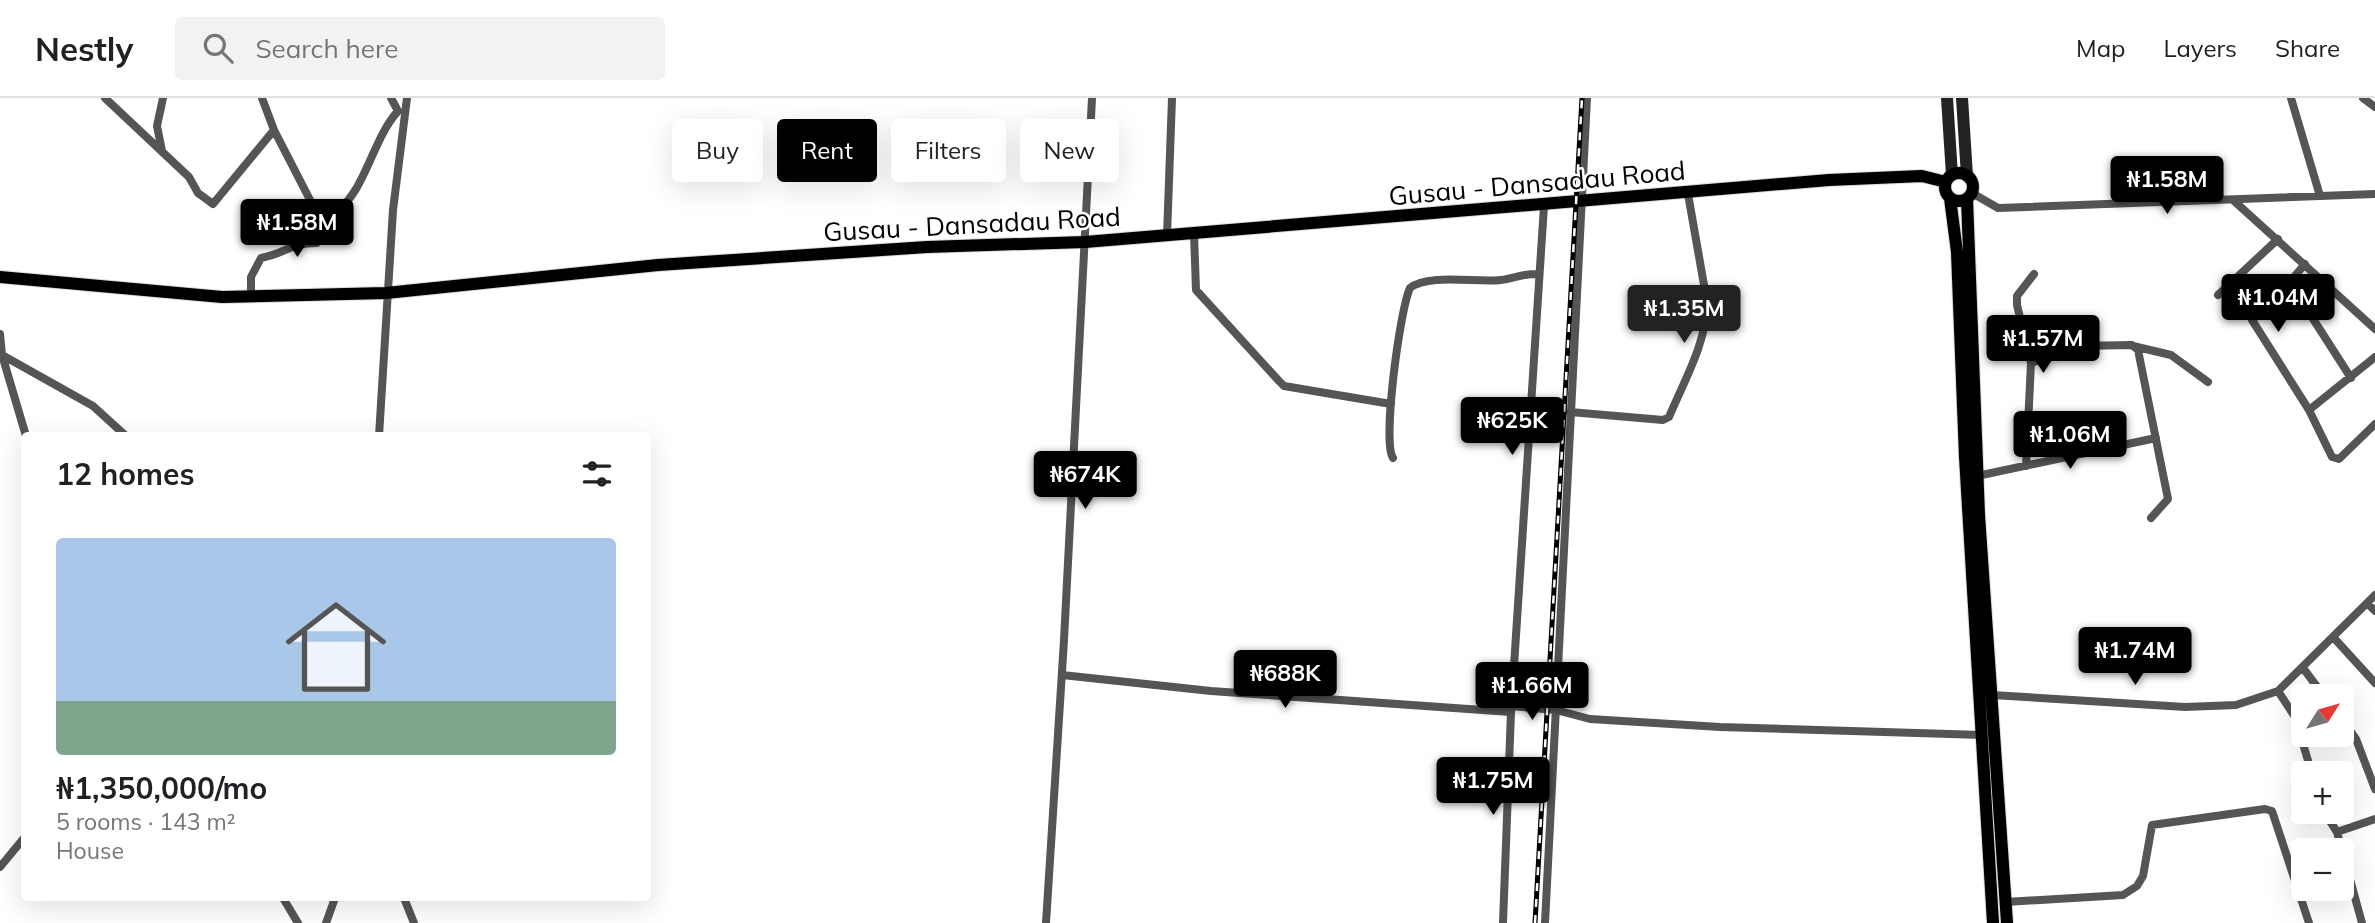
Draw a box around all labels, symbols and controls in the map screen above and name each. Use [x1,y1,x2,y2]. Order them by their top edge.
search box [175,17,665,80]
text: Nestly [35,28,133,69]
icon: search [199,29,237,67]
text: Search here [255,32,398,65]
text: Map [2076,33,2125,63]
text: Layers [2163,33,2237,63]
text: Share [2275,33,2340,63]
chip: Buy [672,119,763,182]
chip: Rent [777,119,877,182]
chip: Filters [891,119,1006,182]
chip: New [1020,119,1119,182]
street label: Gusau - Dansadau Road [1387,154,1687,212]
pin: ₦1.58M [2110,156,2224,216]
text: ₦1.58M [2127,164,2207,193]
pin: ₦1.58M [240,200,354,259]
street label: Gusau - Dansadau Road [822,200,1122,248]
text: ₦1.58M [257,207,337,236]
pin: ₦1.04M [2221,274,2335,334]
text: ₦1.04M [2238,282,2318,311]
pin: ₦1.35M [1627,286,1741,345]
text: ₦1.35M [1644,293,1724,322]
pin: ₦1.57M [1986,316,2100,375]
text: ₦1.57M [2003,323,2083,352]
pin: ₦625K [1463,398,1561,457]
text: ₦625K [1477,405,1547,434]
pin: ₦1.06M [2013,412,2127,471]
text: ₦1.06M [2030,419,2110,448]
pin: ₦674K [1036,452,1134,511]
text: 12 homes [56,455,195,493]
icon: filters [578,455,616,493]
text: ₦674K [1050,459,1120,488]
icon: home [273,584,399,710]
pin: ₦1.74M [2078,628,2192,687]
text: ₦1.74M [2095,635,2175,664]
pin: ₦688K [1236,650,1334,710]
text: ₦688K [1250,658,1320,687]
pin: ₦1.66M [1475,662,1589,722]
text: ₦1.66M [1492,670,1572,699]
north arrow [2291,684,2354,747]
map controls [2291,684,2354,901]
pin: ₦1.75M [1436,758,1550,817]
button: + [2291,761,2354,824]
text: ₦1.75M [1453,765,1533,794]
text: ₦1,350,000/mo [56,769,267,807]
text: 5 rooms · 143 m² [56,807,236,836]
text: House [56,836,124,865]
button: − [2291,838,2354,901]

